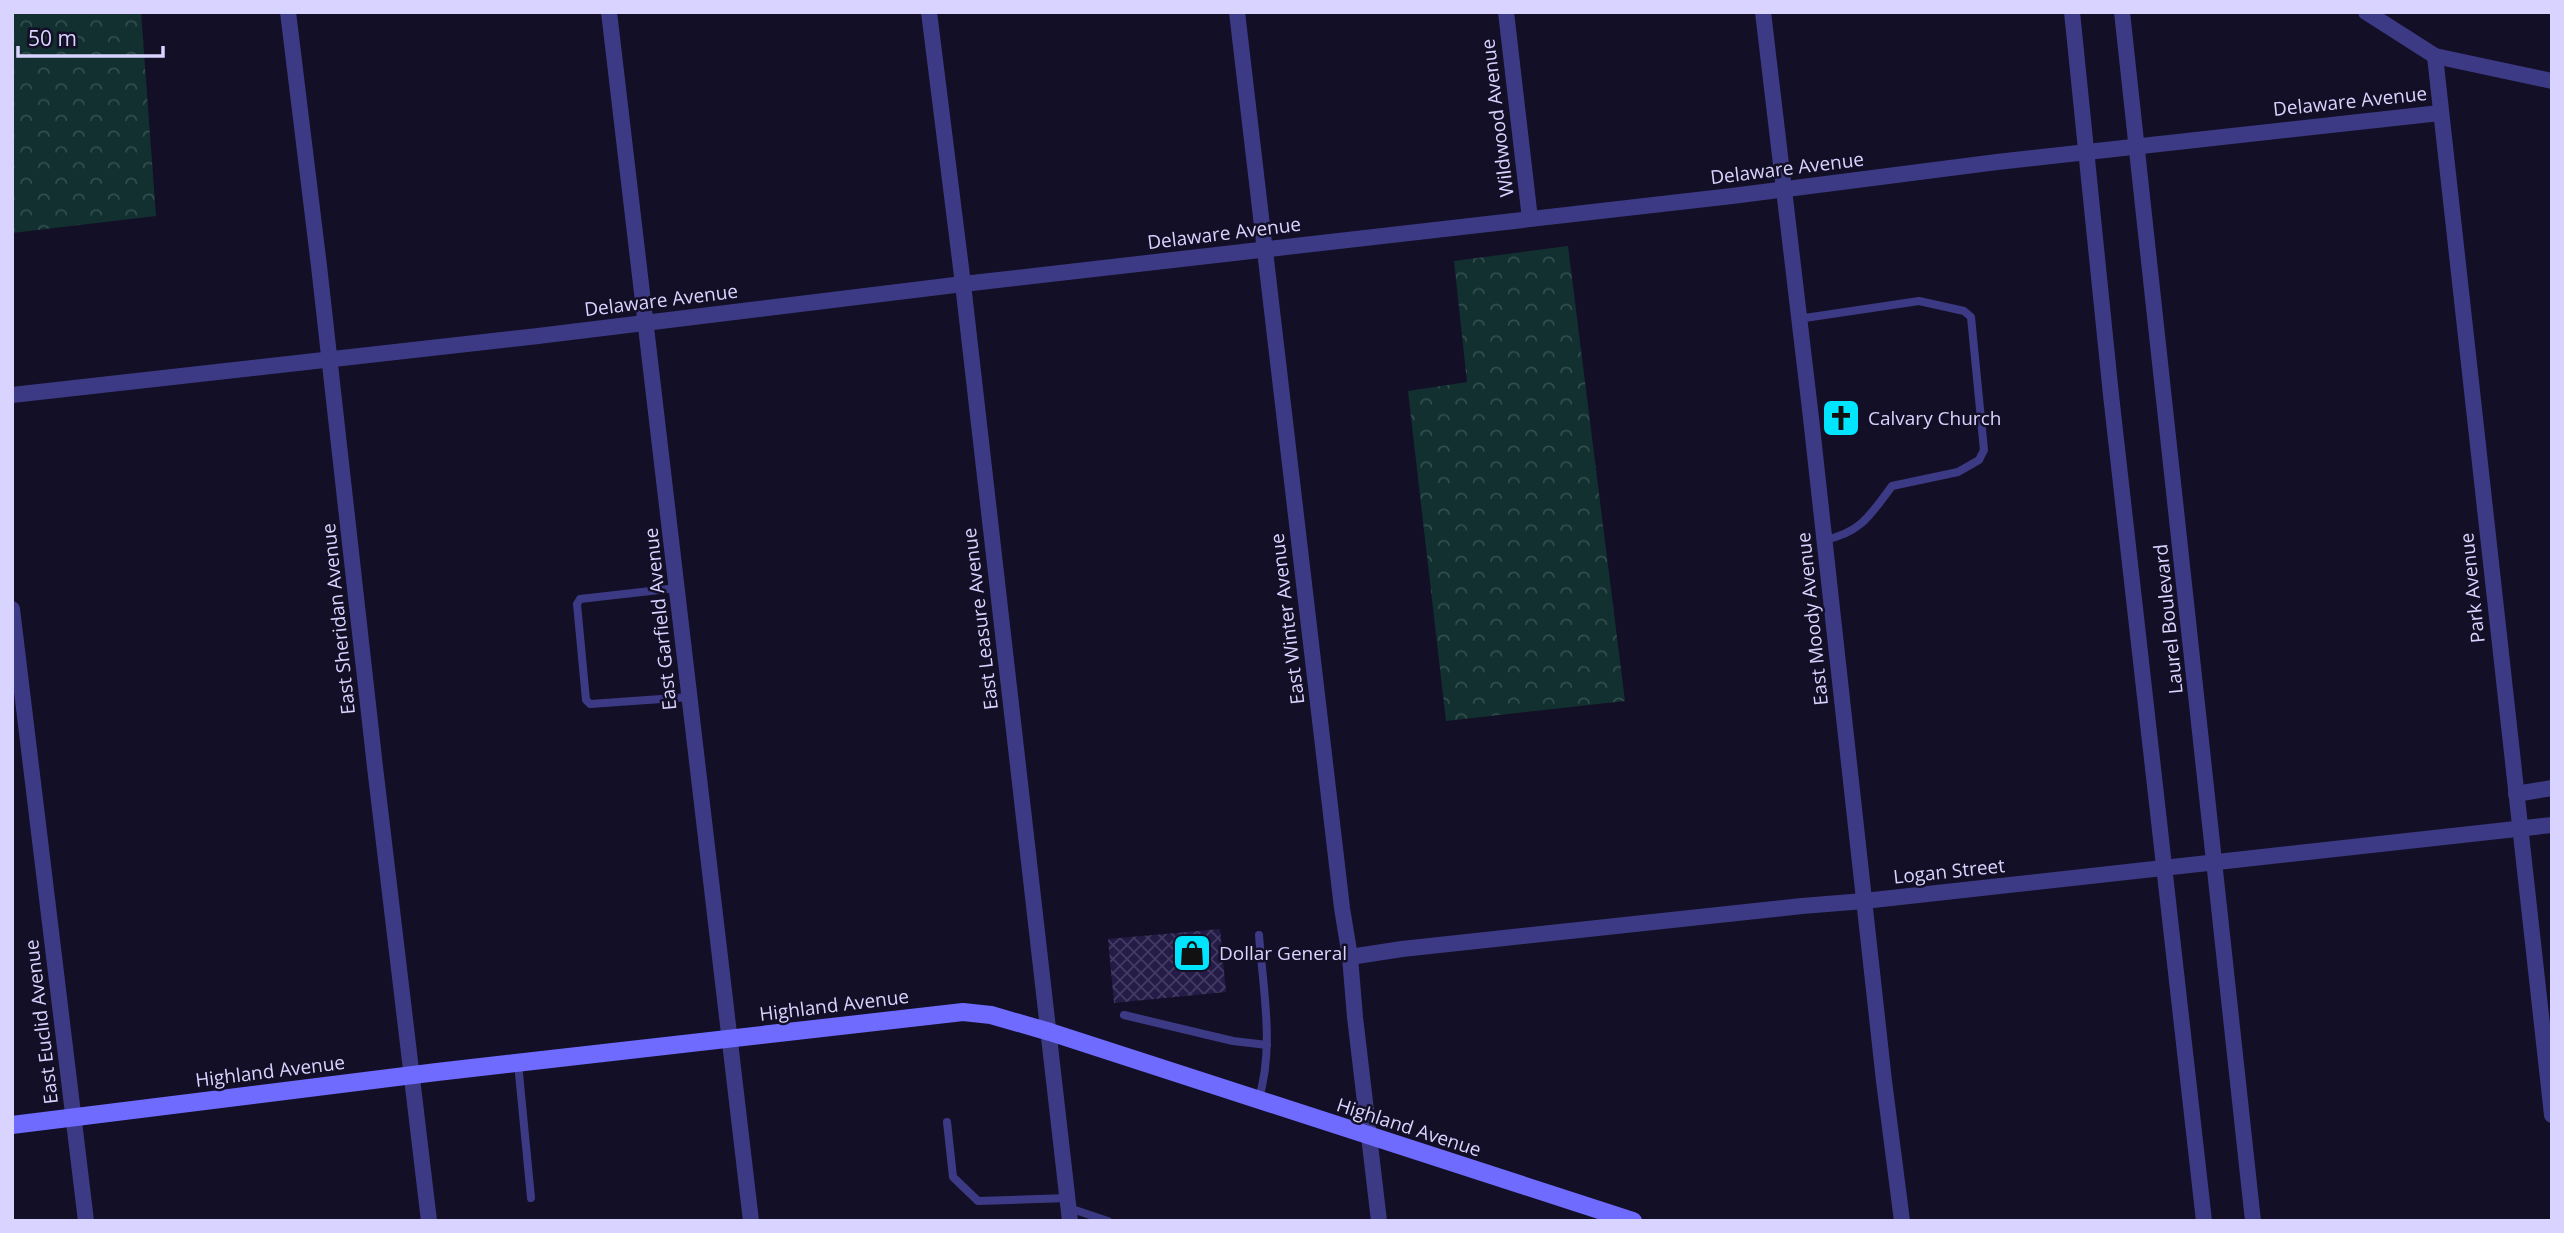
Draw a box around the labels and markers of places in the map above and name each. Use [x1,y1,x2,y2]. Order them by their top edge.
church icon: Calvary Church [1820,397,1862,439]
place label: Calvary Church [1868,405,2001,431]
shop icon: Dollar General [1171,932,1213,974]
place label: Dollar General [1219,940,1347,966]

